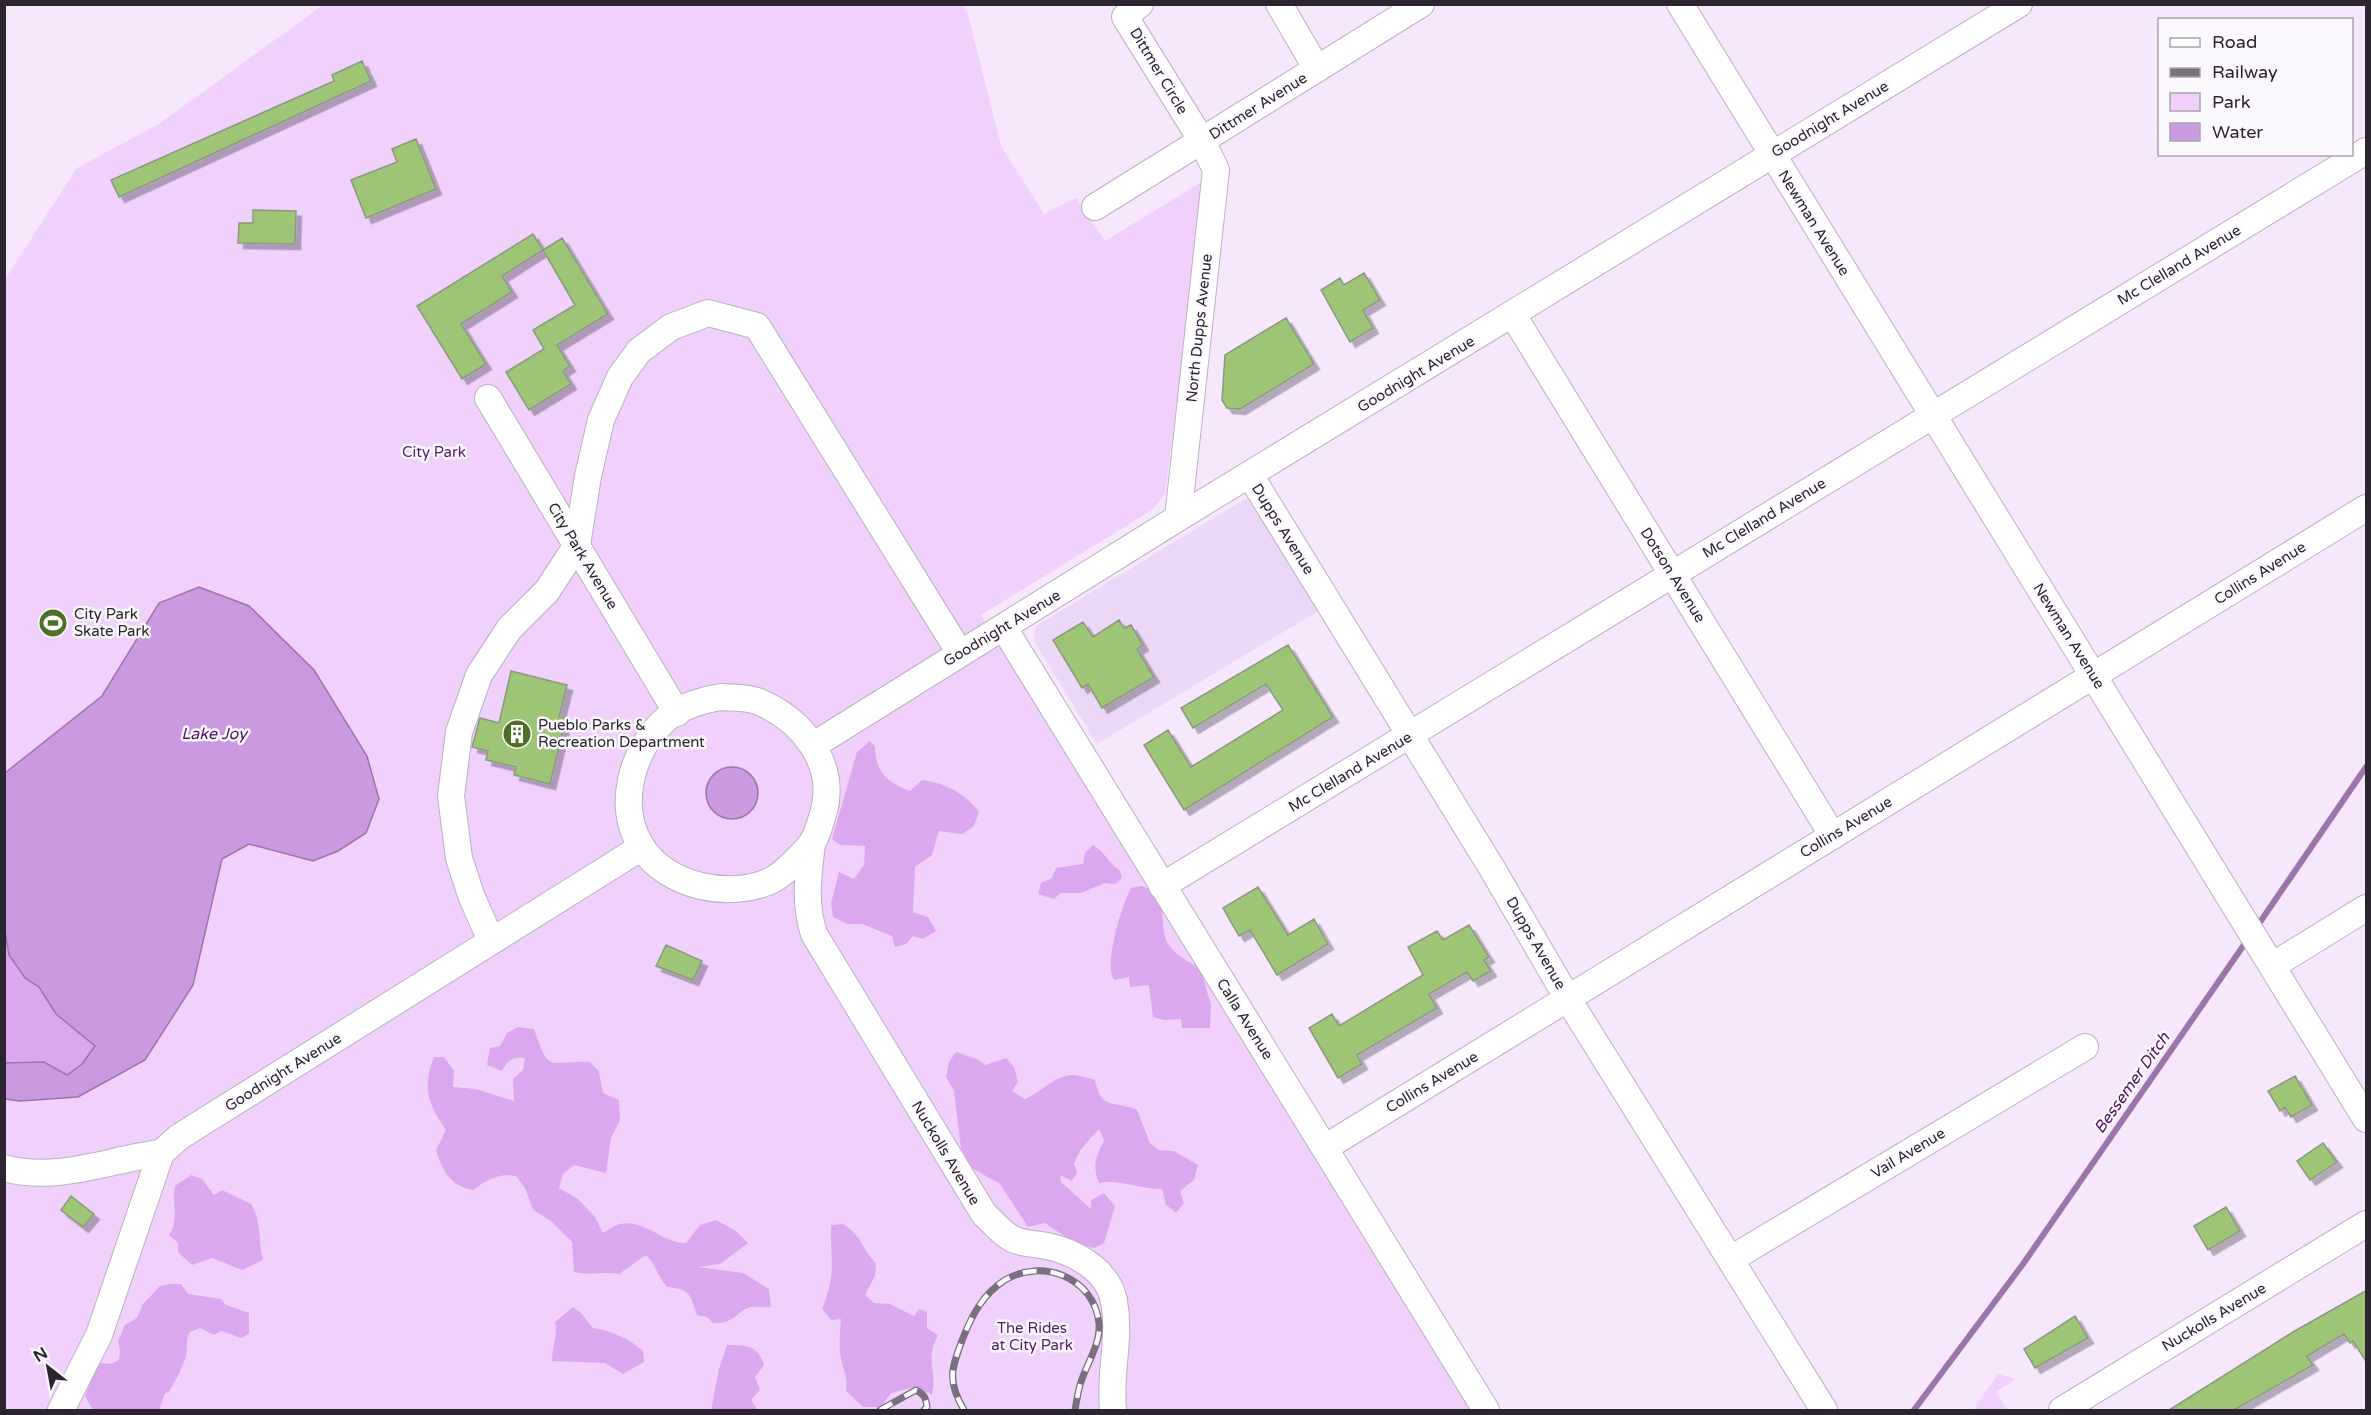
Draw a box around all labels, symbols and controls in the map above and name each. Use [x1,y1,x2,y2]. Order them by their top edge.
legend [2158,18,2353,156]
street label: Dittmer Circle [1126,24,1192,118]
text: Road [2212,31,2257,53]
text: Railway [2212,61,2278,83]
street label: Dittmer Avenue [1206,69,1310,143]
street label: Goodnight Avenue [1768,77,1892,161]
text: Park [2212,91,2251,113]
text: Water [2212,121,2263,143]
street label: Newman Avenue [1774,167,1854,279]
street label: Mc Clelland Avenue [2114,221,2244,309]
street label: North Dupps Avenue [1182,253,1216,403]
street label: Goodnight Avenue [1354,332,1478,416]
park label: City Park [402,443,466,461]
street label: Mc Clelland Avenue [1699,474,1829,562]
street label: Dupps Avenue [1248,480,1318,578]
street label: City Park Avenue [544,499,622,613]
street label: Dotson Avenue [1637,524,1709,626]
street label: Collins Avenue [2211,538,2309,608]
street label: Newman Avenue [2029,580,2109,692]
street label: Goodnight Avenue [940,586,1064,670]
place label: City Park Skate Park [74,605,149,640]
sports icon: City Park Skate Park [37,607,69,639]
place label: Pueblo Parks & Recreation Department [538,716,705,751]
building icon: Pueblo Parks & Recreation Department [501,718,533,750]
water label: Lake Joy [181,724,249,744]
street label: Mc Clelland Avenue [1285,728,1415,816]
street label: Collins Avenue [1797,792,1895,862]
street label: Dupps Avenue [1502,893,1570,993]
street label: Calla Avenue [1213,975,1277,1063]
water label: Bessemer Ditch [2090,1028,2175,1137]
street label: Goodnight Avenue [222,1029,344,1115]
street label: Collins Avenue [1383,1047,1481,1117]
street label: Nuckolls Avenue [908,1098,984,1208]
street label: Vail Avenue [1868,1124,1948,1182]
street label: Nuckolls Avenue [2159,1279,2269,1355]
park label: The Rides at City Park [991,1319,1073,1354]
north arrow [18,1337,78,1397]
text: N [30,1343,51,1367]

